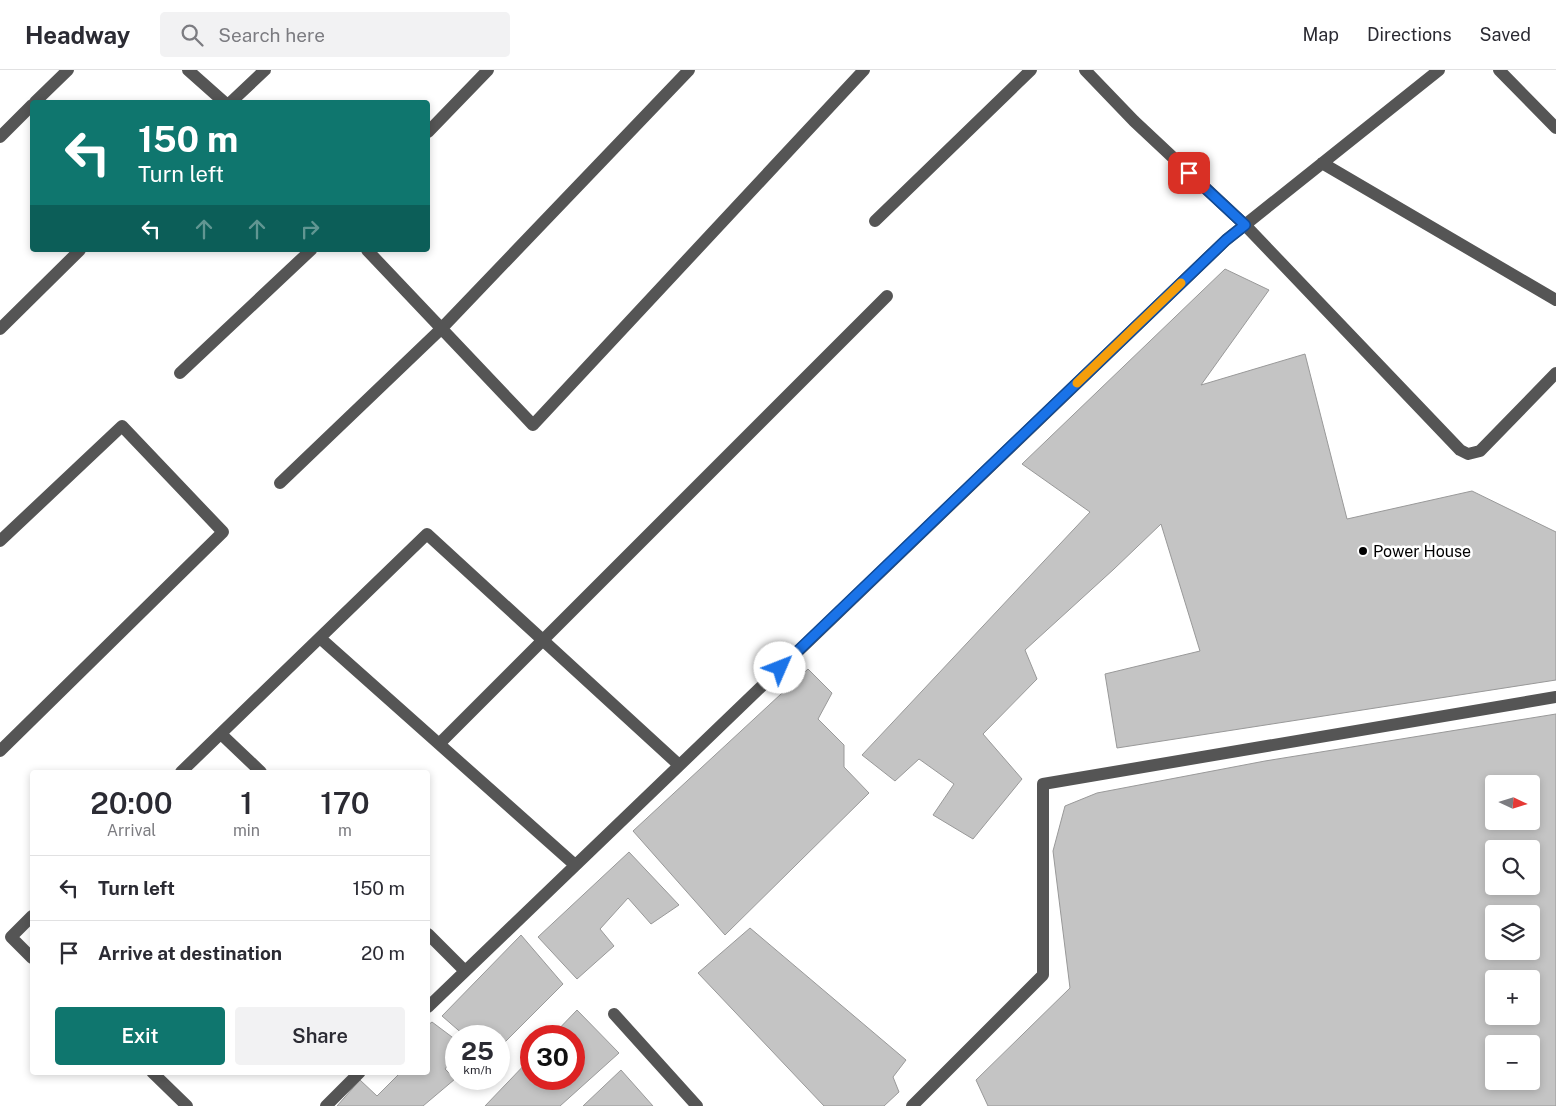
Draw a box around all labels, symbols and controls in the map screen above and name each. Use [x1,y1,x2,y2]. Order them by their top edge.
search box [160,12,510,57]
text: Headway [25,21,130,49]
icon: search [178,21,206,49]
text: Search here [218,24,325,46]
text: Map [1302,24,1339,45]
text: Directions [1367,24,1452,45]
text: Saved [1480,24,1531,45]
text: 150 m [138,119,238,160]
icon: left [55,120,120,185]
pin [1168,152,1210,194]
icon: arrive [1175,159,1203,187]
text: Turn left [138,161,224,187]
icon: left [137,215,165,243]
icon: ahead [190,215,218,243]
icon: ahead [243,215,271,243]
icon: right [296,215,324,243]
place label: Power House [1373,542,1471,561]
marker: Power House [1357,545,1369,557]
position arrow [753,641,805,693]
north arrow [1485,775,1540,830]
map controls [1485,775,1540,1090]
text: 20:00 [90,785,173,821]
text: 1 [240,785,253,821]
text: 170 [320,785,370,821]
text: Arrival [107,821,156,840]
text: min [233,821,260,840]
text: m [338,821,352,840]
button: search [1485,840,1540,895]
icon: left [55,874,83,902]
text: Turn left [98,877,175,899]
text: 150 m [352,877,405,899]
button: layers [1485,905,1540,960]
icon: arrive [55,939,83,967]
text: Arrive at destination [98,942,282,964]
text: 20 m [361,942,405,964]
button: + [1485,970,1540,1025]
button: Exit [55,1007,225,1065]
button: Share [235,1007,405,1065]
speed limit sign: 30 [520,1025,585,1090]
button: − [1485,1035,1540,1090]
text: 25 [461,1036,494,1066]
text: km/h [463,1063,492,1077]

